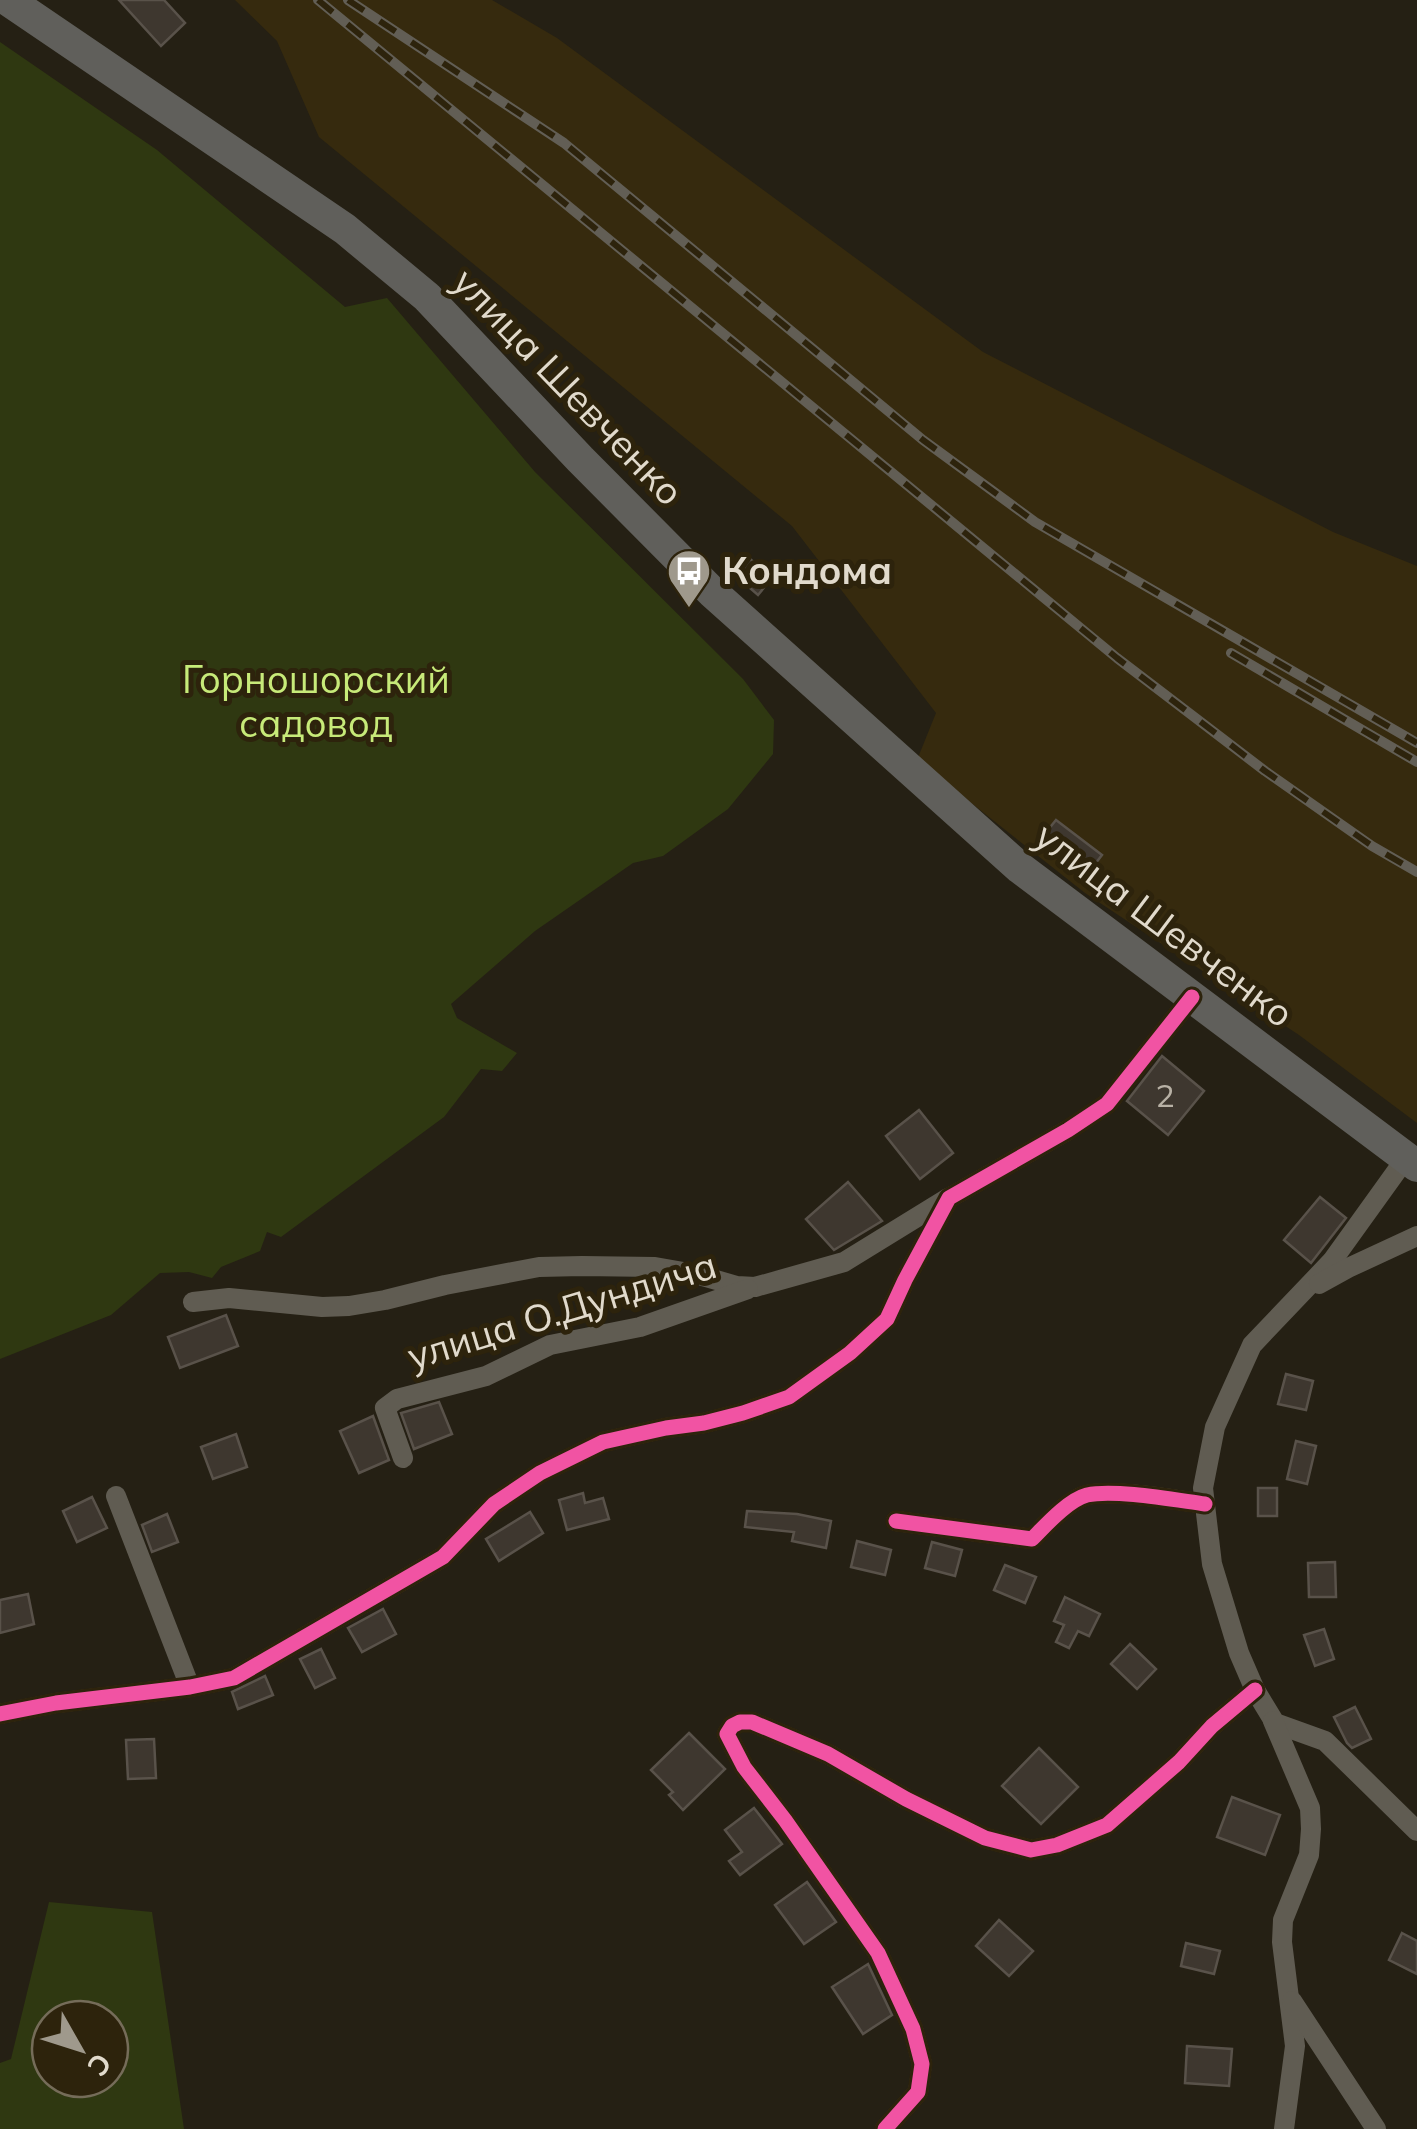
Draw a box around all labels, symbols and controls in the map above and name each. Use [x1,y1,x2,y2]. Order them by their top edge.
street label: улица Шевченко [443,257,694,515]
place label: Кондома [722,546,892,594]
bus stop icon: Кондома [666,548,712,609]
park label: Горношорский садовод [182,655,450,747]
street label: улица Шевченко [1026,811,1304,1037]
house number: 2 [1155,1075,1175,1115]
street label: улица О.Дундича [401,1240,722,1380]
north arrow [30,1999,130,2099]
text: С [80,2047,119,2084]

